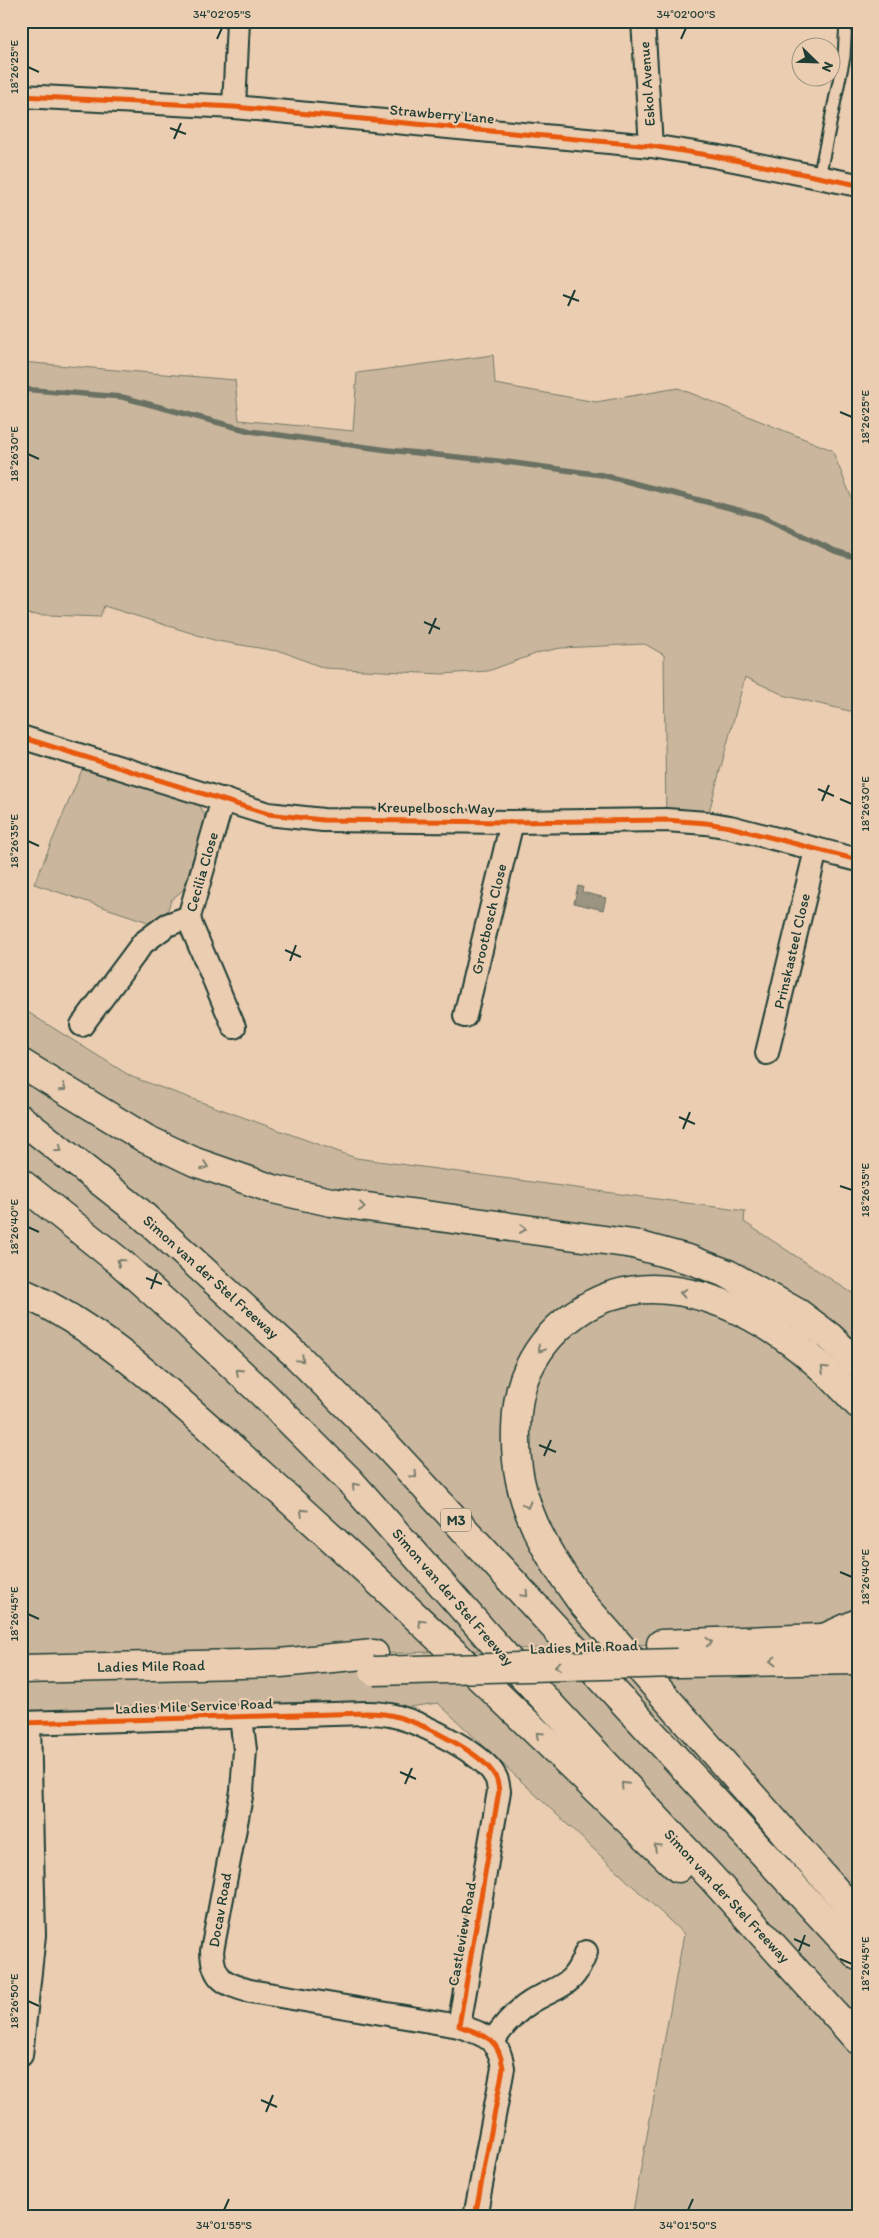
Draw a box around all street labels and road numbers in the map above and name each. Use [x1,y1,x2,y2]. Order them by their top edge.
street label: Eskol Avenue [635,41,659,127]
street label: Strawberry Lane [389,100,495,128]
street label: Kreupelbosch Way [377,798,495,818]
street label: Cecilia Close [182,830,222,914]
street label: Grootbosch Close [468,862,510,976]
street label: Prinskasteel Close [770,891,814,1011]
street label: Simon van der Stel Freeway [139,1211,283,1343]
road number: M3 [441,1508,471,1532]
street label: Simon van der Stel Freeway [388,1524,518,1670]
street label: Ladies Mile Road [530,1636,639,1658]
street label: Ladies Mile Road [97,1656,206,1676]
street label: Ladies Mile Service Road [115,1694,274,1718]
street label: Simon van der Stel Freeway [660,1825,794,1967]
street label: Docav Road [205,1871,235,1949]
street label: Castleview Road [444,1881,480,1987]

